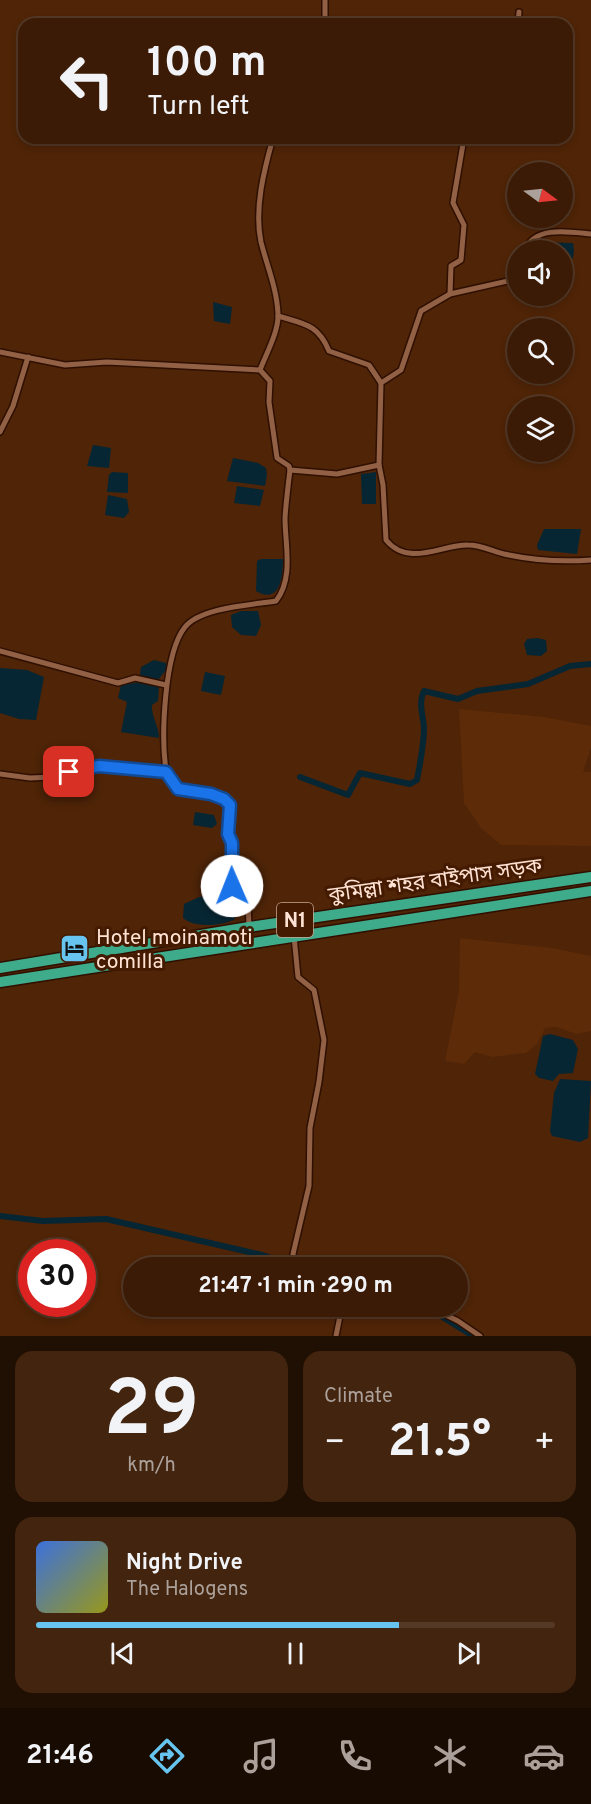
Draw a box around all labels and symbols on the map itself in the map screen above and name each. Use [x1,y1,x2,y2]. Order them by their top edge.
north arrow [507,162,573,228]
pin [43,746,94,797]
street label: কুমিল্লা শহর বাইপাস সড়ক [325,853,545,910]
position arrow [200,854,264,918]
road number: N1 [277,903,313,937]
place label: Hotel moinamoti comilla [96,925,253,976]
hotel icon: Hotel moinamoti comilla [59,933,91,965]
speed limit sign: 30 [18,1239,96,1317]

